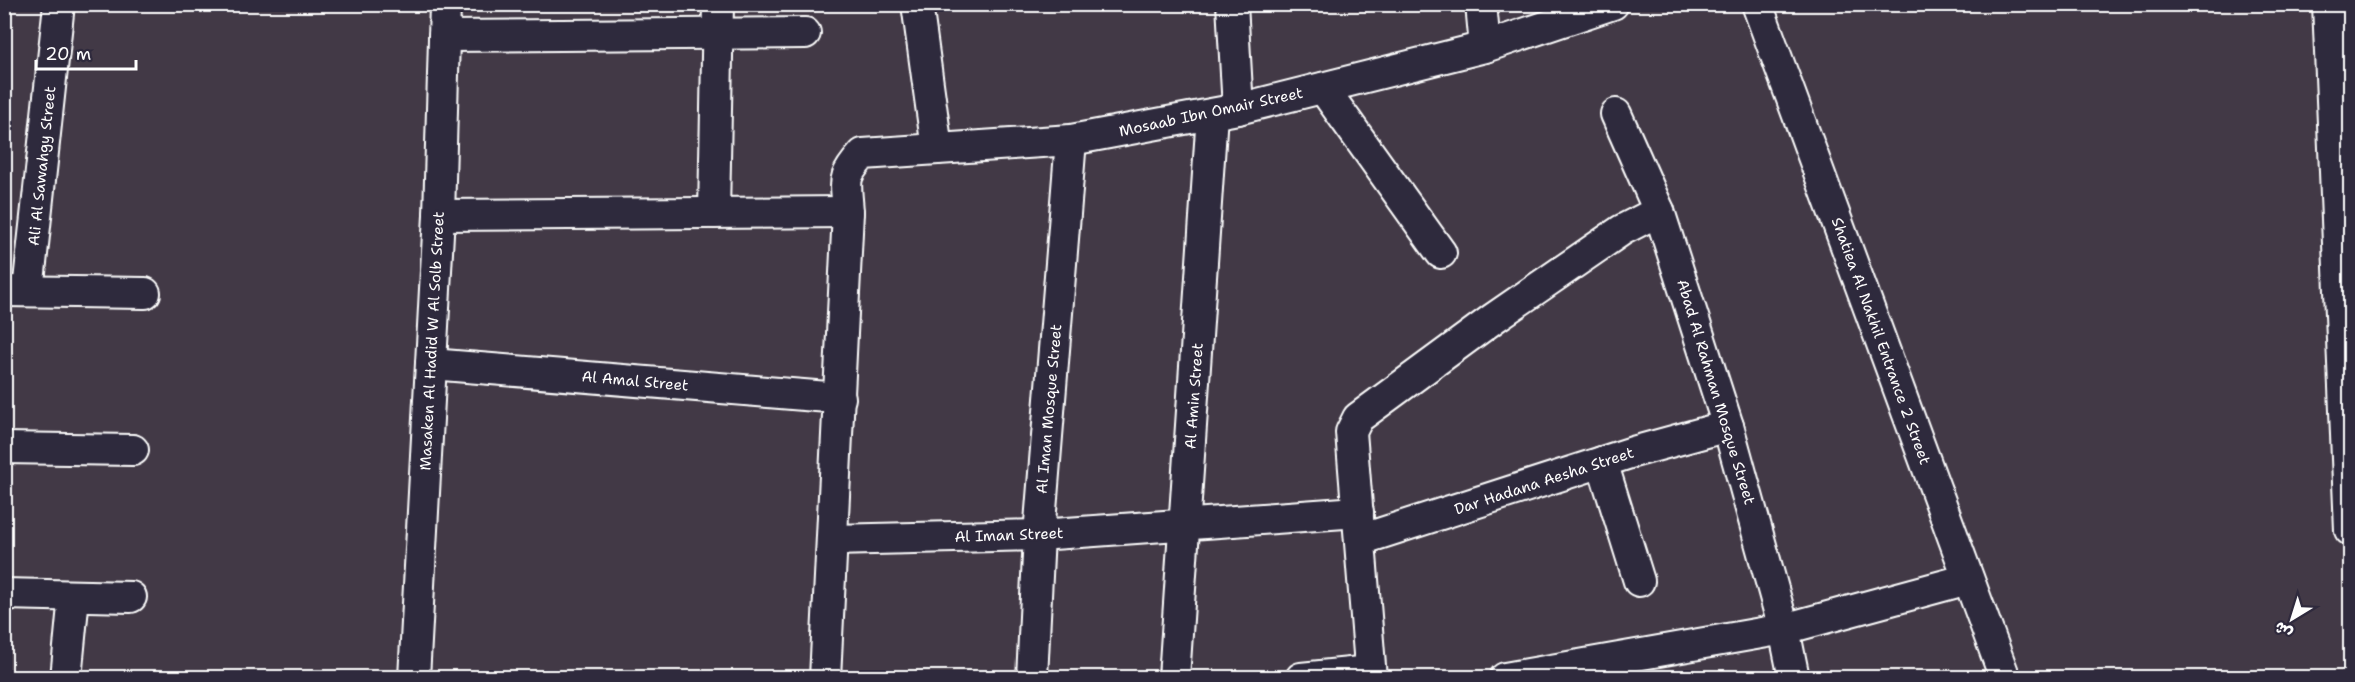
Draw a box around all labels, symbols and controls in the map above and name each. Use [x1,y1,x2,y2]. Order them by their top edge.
scale bar [36,33,136,71]
text: 20 m [45,42,91,66]
street label: Mosaab Ibn Omair Street [1117,83,1305,141]
street label: Ali Al Sawahgy Street [24,85,60,247]
street label: Masaken Al Hadid W Al Solb Street [415,211,449,471]
street label: Shatiea Al Nakhil Entrance 2 Street [1827,215,1935,467]
street label: Abad Al Rahman Mosque Street [1672,277,1760,507]
street label: Al Iman Mosque Street [1032,323,1066,495]
street label: Al Amin Street [1180,342,1208,450]
street label: Al Amal Street [581,366,689,396]
street label: Dar Hadana Aesha Street [1452,443,1636,519]
street label: Al Iman Street [954,523,1064,547]
north arrow [2262,589,2322,649]
text: ش [2270,617,2296,644]

